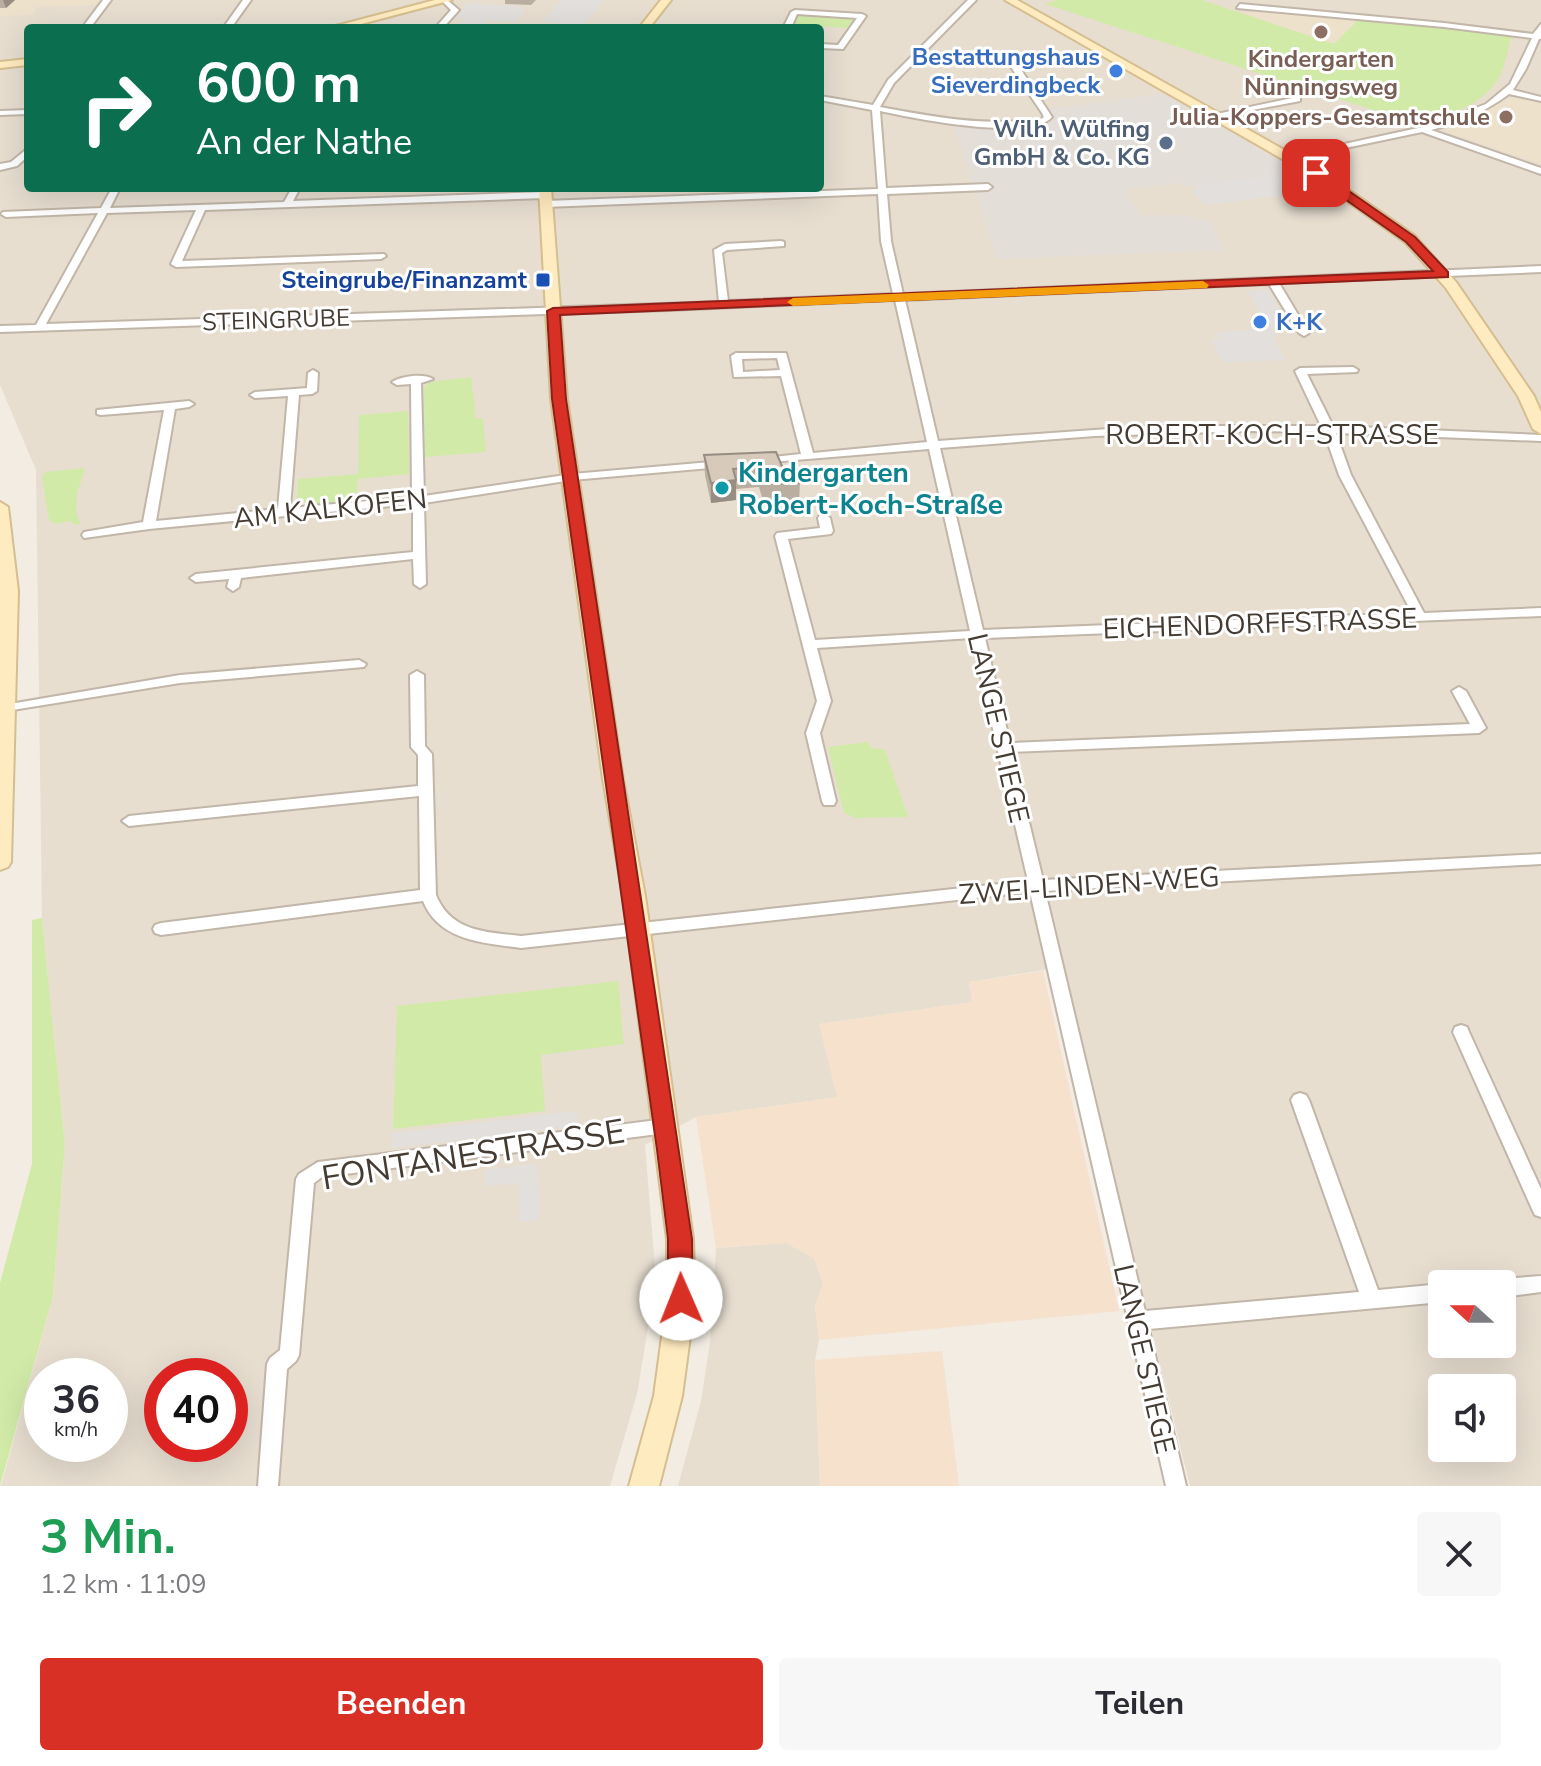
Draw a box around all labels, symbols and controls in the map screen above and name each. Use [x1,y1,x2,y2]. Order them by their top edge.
marker: Kindergarten Nünningsweg [1312,23,1330,41]
place label: Bestattungshaus Sieverdingbeck [912,41,1101,101]
place label: Kindergarten Nünningsweg [1244,43,1398,103]
text: 600 m [196,45,361,122]
icon: right [64,56,168,160]
marker: Bestattungshaus Sieverdingbeck [1107,62,1125,80]
place label: Julia-Koppers-Gesamtschule [1169,101,1490,133]
marker: Julia-Koppers-Gesamtschule [1497,108,1515,126]
place label: Wilh. Wülfing GmbH & Co. KG [974,113,1150,173]
text: An der Nathe [196,118,412,167]
marker: Wilh. Wülfing GmbH & Co. KG [1157,134,1175,152]
pin [1282,139,1350,207]
icon: arrive [1294,151,1338,195]
place label: Steingrube/Finanzamt [281,264,528,296]
marker: Steingrube/Finanzamt [534,271,552,289]
street label: STEINGRUBE [202,301,350,339]
place label: K+K [1276,306,1323,338]
marker: K+K [1251,313,1269,331]
street label: ROBERT-KOCH-STRASSE [1105,416,1439,454]
place label: Kindergarten Robert-Koch-Straße [738,454,1003,524]
marker: Kindergarten Robert-Koch-Straße [713,479,731,497]
street label: AM KALKOFEN [231,480,429,538]
street label: EICHENDORFFSTRASSE [1102,600,1418,648]
street label: LANGE STIEGE [958,630,1038,827]
street label: ZWEI-LINDEN-WEG [957,858,1221,914]
street label: FONTANESTRASSE [318,1108,628,1202]
position arrow [639,1257,723,1341]
street label: LANGE STIEGE [1104,1261,1184,1458]
north arrow [1428,1270,1516,1358]
map controls [1428,1270,1516,1462]
speed limit sign: 40 [144,1358,248,1462]
text: 36 [52,1373,100,1427]
button: sound [1428,1374,1516,1462]
text: km/h [54,1416,98,1443]
text: 3 Min. [40,1504,176,1570]
button: close [1417,1512,1501,1596]
text: 1.2 km · 11:09 [40,1567,207,1602]
button: Beenden [40,1658,763,1750]
button: Teilen [779,1658,1501,1750]

